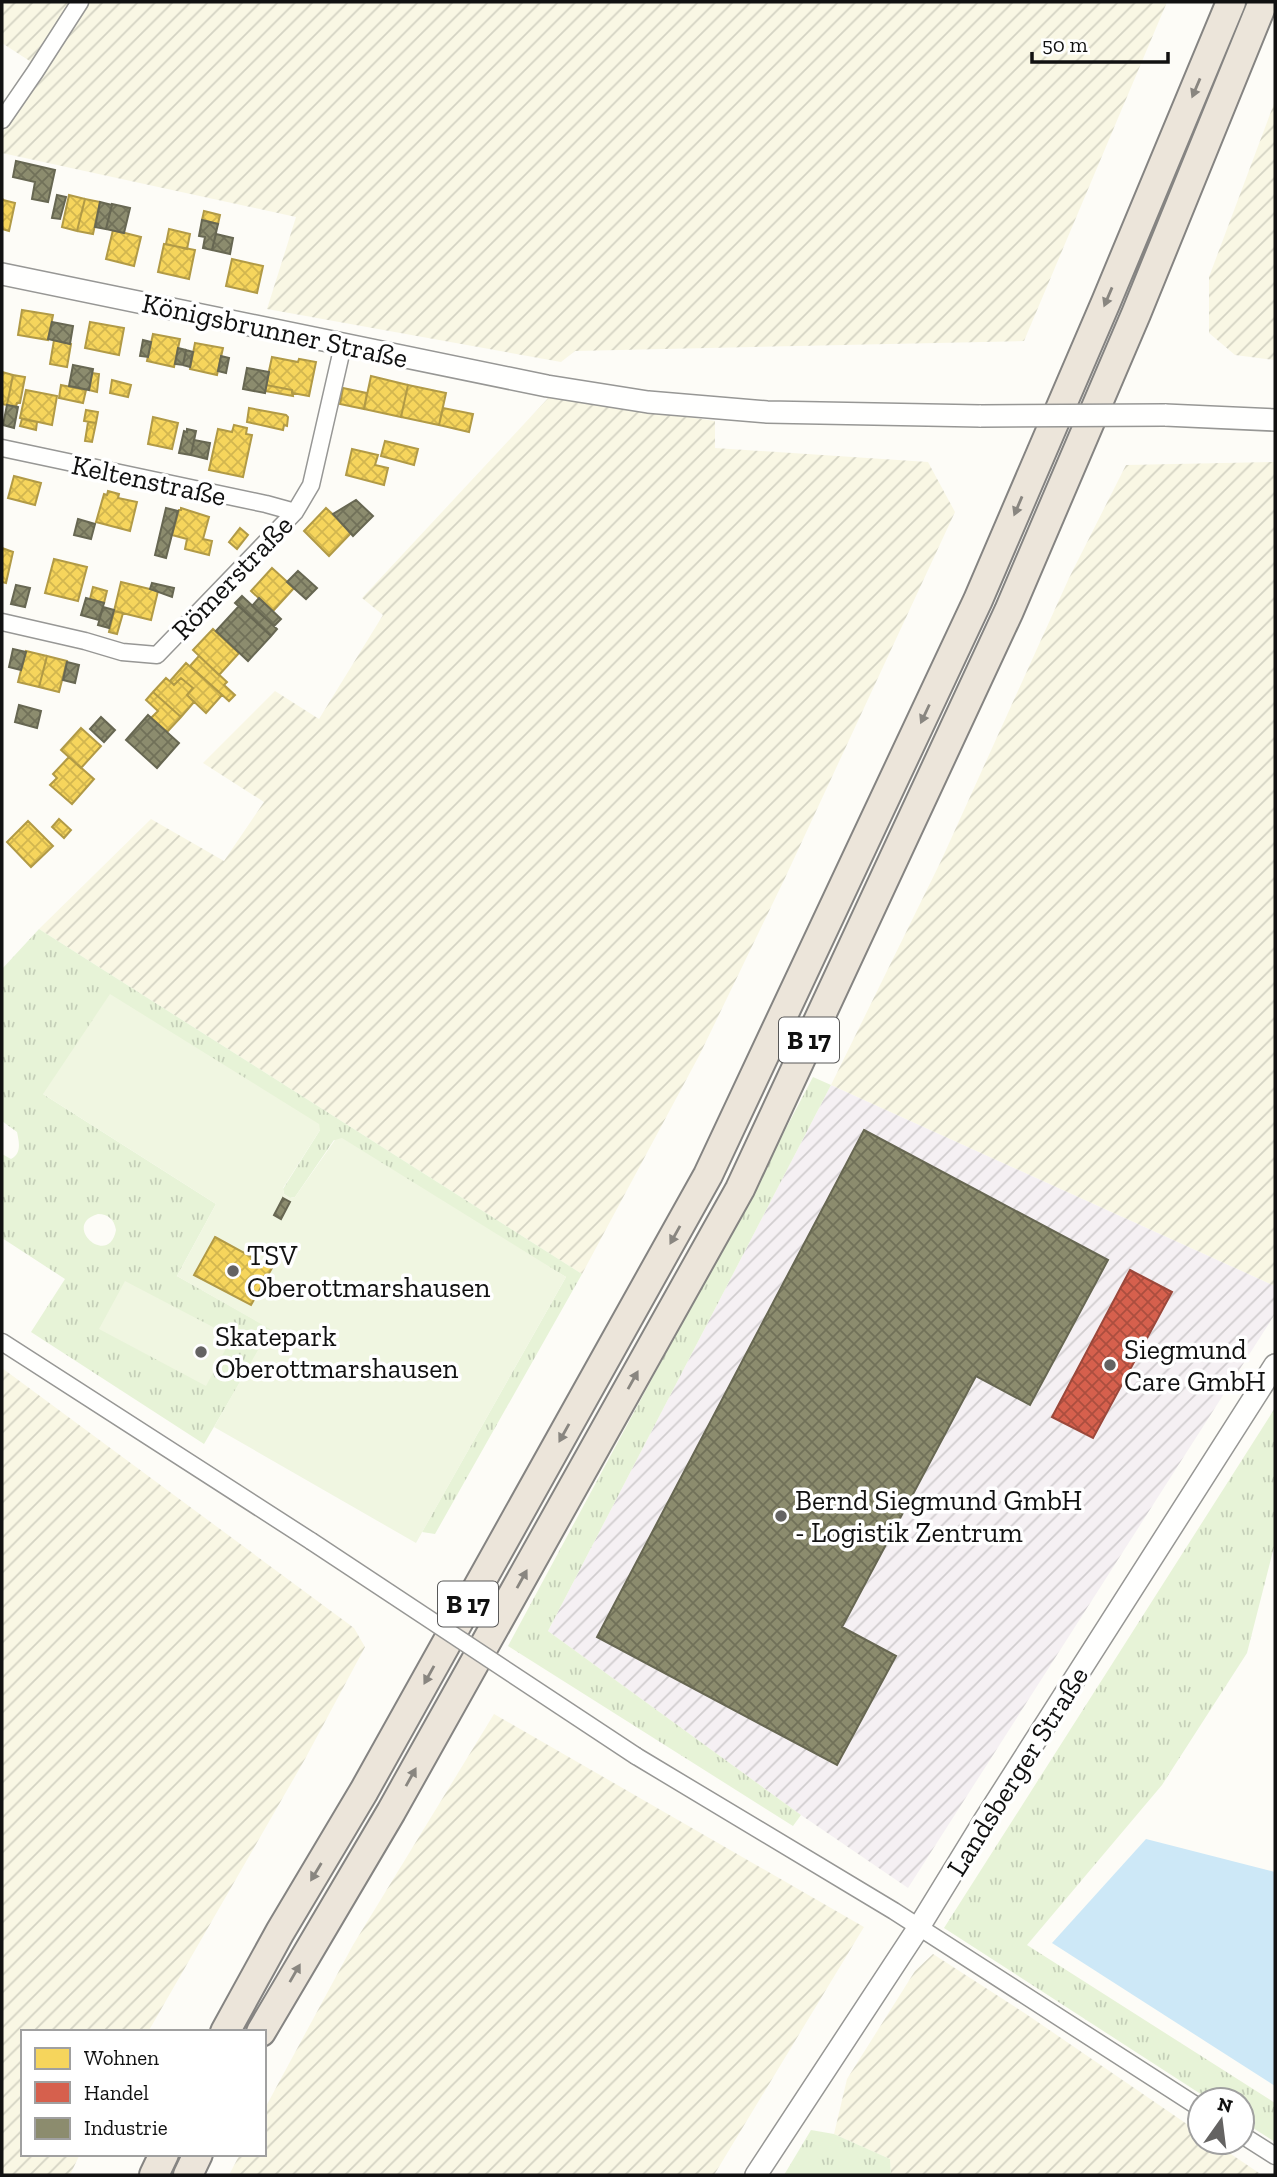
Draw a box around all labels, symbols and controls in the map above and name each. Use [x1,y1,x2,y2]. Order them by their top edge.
scale bar [1032,21,1168,65]
text: 50 m [1042,32,1088,57]
one-way arrow [1191,77,1202,98]
street label: Königsbrunner Straße [139,286,411,375]
one-way arrow [1102,287,1113,308]
street label: Keltenstraße [69,448,229,513]
one-way arrow [1012,496,1023,517]
street label: Römerstraße [165,508,300,646]
one-way arrow [919,703,930,724]
road number: B 17 [779,1018,839,1063]
one-way arrow [669,1225,681,1244]
place label: TSV Oberottmarshausen [247,1239,490,1304]
marker: TSV Oberottmarshausen [225,1263,241,1279]
place label: Skatepark Oberottmarshausen [215,1320,458,1385]
place label: Siegmund Care GmbH [1124,1333,1266,1398]
marker: Skatepark Oberottmarshausen [193,1344,209,1360]
marker: Siegmund Care GmbH [1102,1357,1118,1373]
one-way arrow [627,1370,639,1390]
one-way arrow [558,1424,570,1443]
place label: Bernd Siegmund GmbH - Logistik Zentrum [795,1484,1083,1549]
marker: Bernd Siegmund GmbH - Logistik Zentrum [773,1508,789,1524]
one-way arrow [516,1569,528,1588]
road number: B 17 [438,1582,498,1626]
street label: Landsberger Straße [940,1661,1095,1882]
one-way arrow [423,1665,435,1684]
one-way arrow [405,1767,417,1787]
one-way arrow [309,1862,322,1881]
one-way arrow [289,1963,301,1982]
legend [21,2030,266,2156]
text: Wohnen [84,2045,159,2070]
text: Handel [84,2080,149,2105]
north arrow [1186,2086,1256,2156]
text: N [1215,2092,1235,2118]
text: Industrie [84,2115,168,2140]

